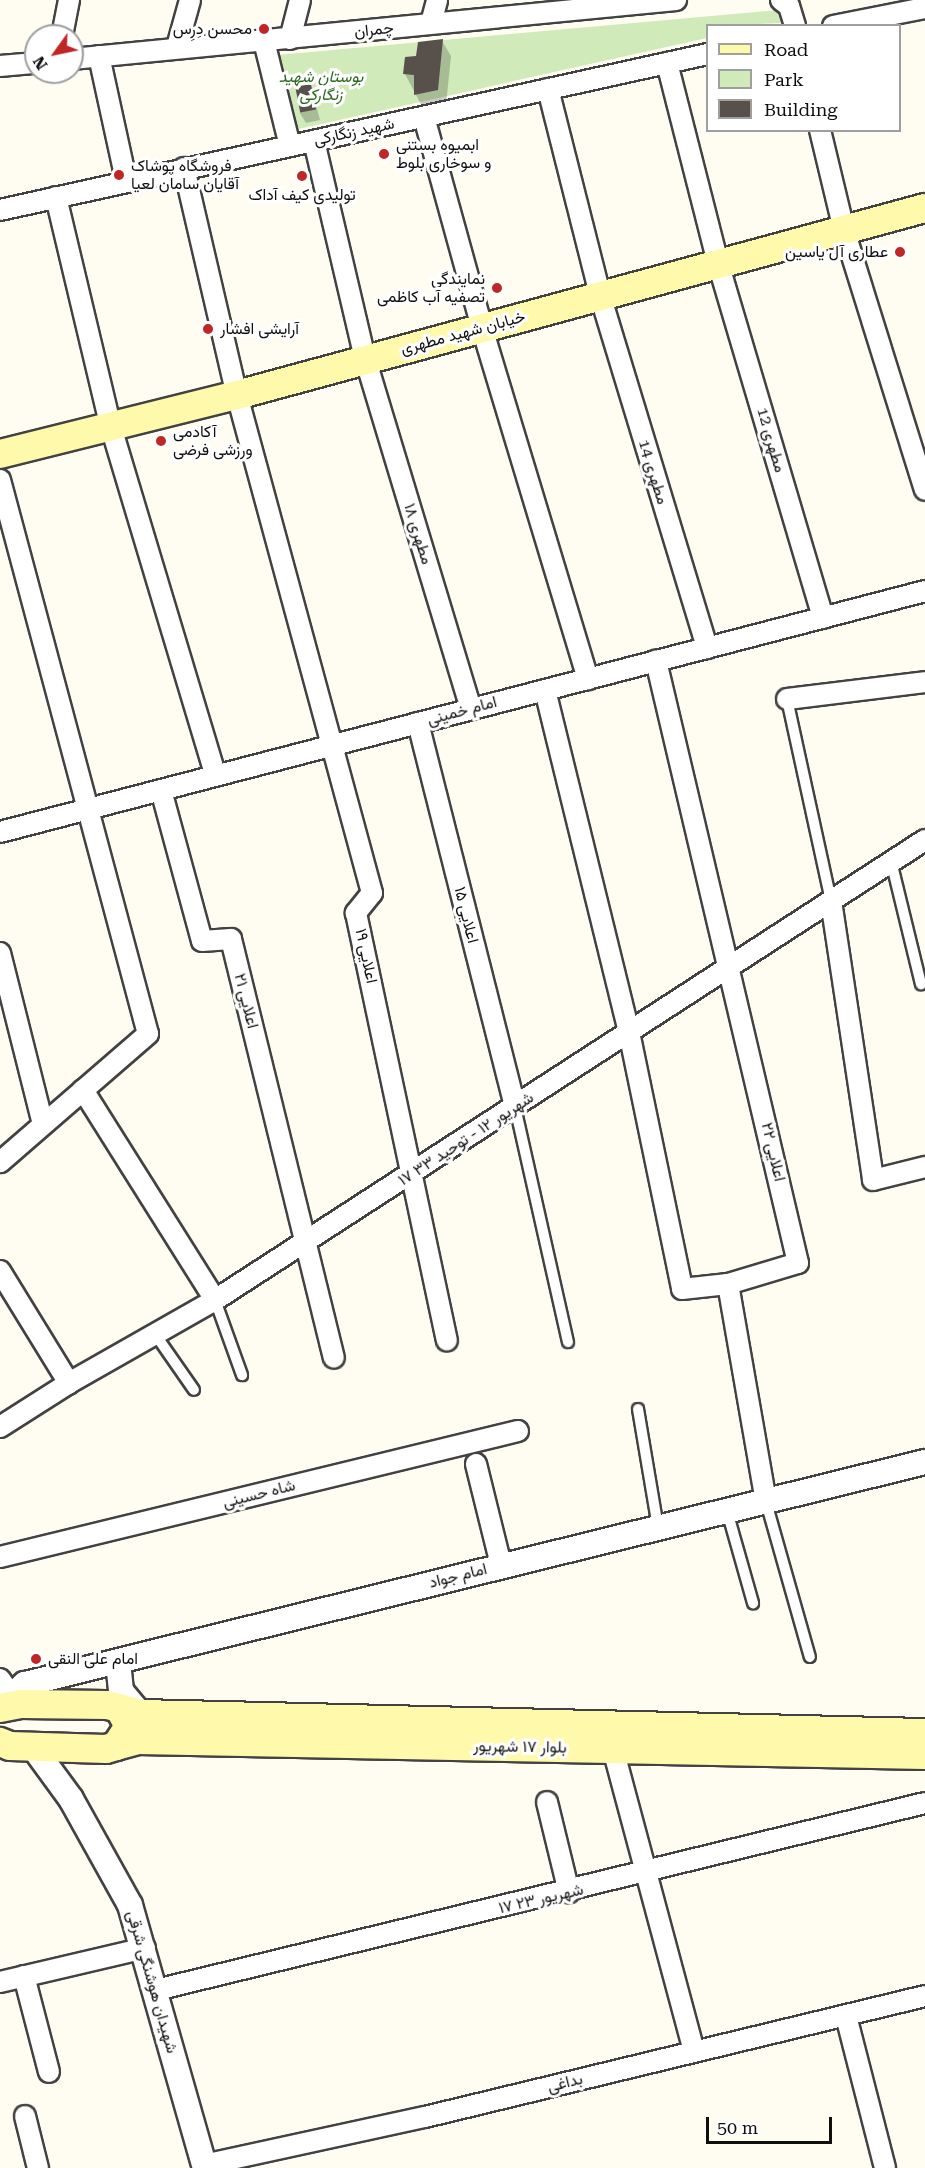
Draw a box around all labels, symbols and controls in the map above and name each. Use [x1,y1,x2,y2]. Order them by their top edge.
street label: چمران [353,18,395,42]
place label: محسن دِرِس [173,19,252,39]
marker: محسن دِرِس [257,22,271,36]
north arrow [24,24,84,84]
legend [706,24,901,132]
text: Road [764,39,808,60]
text: N [29,53,51,73]
park label: بوستان شهید زنگارکی [279,67,363,105]
text: Park [764,69,804,90]
text: Building [764,99,838,120]
street label: شهید زنگارکی [312,114,396,150]
place label: ابمیوه بستنی و ‌سوخاری بلوط [396,135,491,173]
marker: ابمیوه بستنی و ‌سوخاری بلوط [377,147,391,161]
place label: فروشگاه پوشاک آقایان سامان لعیا [131,156,239,194]
marker: فروشگاه پوشاک آقایان سامان لعیا [112,168,126,182]
marker: تولیدی کیف آداک [295,169,309,183]
place label: تولیدی کیف آداک [248,185,356,205]
place label: عطاری آل یاسین [785,242,888,262]
marker: عطاری آل یاسین [893,245,907,259]
place label: نمایندگی تصفیه آب کاظمی [377,269,485,307]
marker: نمایندگی تصفیه آب کاظمی [490,281,504,295]
street label: خیابان شهید مطهری [399,307,527,359]
place label: آرایشی افشار [220,319,299,339]
marker: آرایشی افشار [201,322,215,336]
street label: مطهری 12 [753,405,789,475]
place label: آکادمی ورزشی فرضی [173,422,253,460]
marker: آکادمی ورزشی فرضی [154,434,168,448]
street label: مطهری 14 [634,437,672,507]
street label: مطهری ۱۸ [400,501,436,567]
street label: امام خمینی [425,692,499,730]
street label: اعلایی ۱۵ [450,885,482,945]
street label: اعلایی ۱۹ [351,927,381,985]
street label: اعلایی ۲۱ [230,971,262,1031]
street label: ۱۷ شهریور ۱۲ - توحید ۳۳ [395,1088,537,1190]
street label: اعلایی ۲۲ [757,1121,789,1183]
street label: شاه حسینی [221,1476,297,1512]
street label: امام جواد [427,1560,489,1592]
place label: امام علی النقی [48,1649,138,1669]
marker: امام علی النقی [29,1652,43,1666]
street label: بلوار ۱۷ شهریور [473,1737,567,1757]
street label: ۱۷ شهریور ۲۳ [497,1880,585,1918]
street label: شهیدان هوشنگی شرقی [122,1908,182,2056]
street label: بداغی [545,2069,585,2097]
scale bar [709,2105,835,2143]
text: 50 m [717,2117,758,2138]

